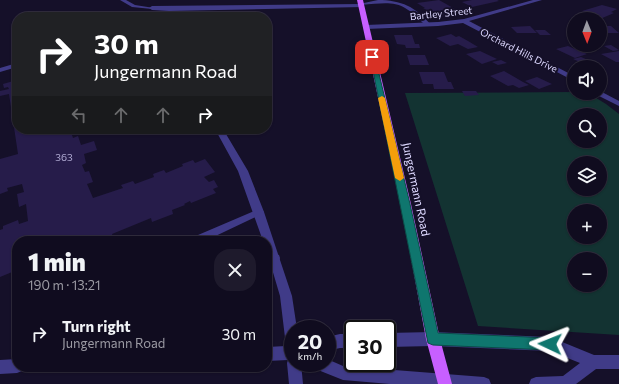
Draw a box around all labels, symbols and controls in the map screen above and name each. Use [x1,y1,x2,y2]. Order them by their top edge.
street label: Bartley Street [409,4,473,22]
north arrow [567,12,607,52]
map controls [567,12,607,292]
street label: Orchard Hills Drive [478,25,560,75]
text: 30 m [94,26,159,60]
icon: right [28,28,80,80]
pin [355,40,389,74]
icon: arrive [361,46,383,68]
text: Jungermann Road [94,60,237,82]
button: sound [567,60,607,100]
icon: left [68,104,90,126]
icon: ahead [110,104,132,126]
icon: ahead [152,104,174,126]
icon: right [194,104,216,126]
button: search [567,108,607,148]
street label: Jungermann Road [399,141,434,237]
house number: 363 [55,151,73,163]
button: layers [567,156,607,196]
button: + [567,204,607,244]
text: 1 min [28,247,86,276]
button: close [214,249,256,291]
button: − [567,252,607,292]
text: 190 m · 13:21 [28,277,101,293]
text: Turn right [62,317,131,335]
speed limit sign: 30 [344,320,396,372]
icon: right [28,323,50,345]
position arrow [529,323,571,365]
text: 30 m [222,325,256,343]
text: 20 [298,329,322,353]
text: Jungermann Road [62,335,165,351]
text: km/h [298,350,322,362]

